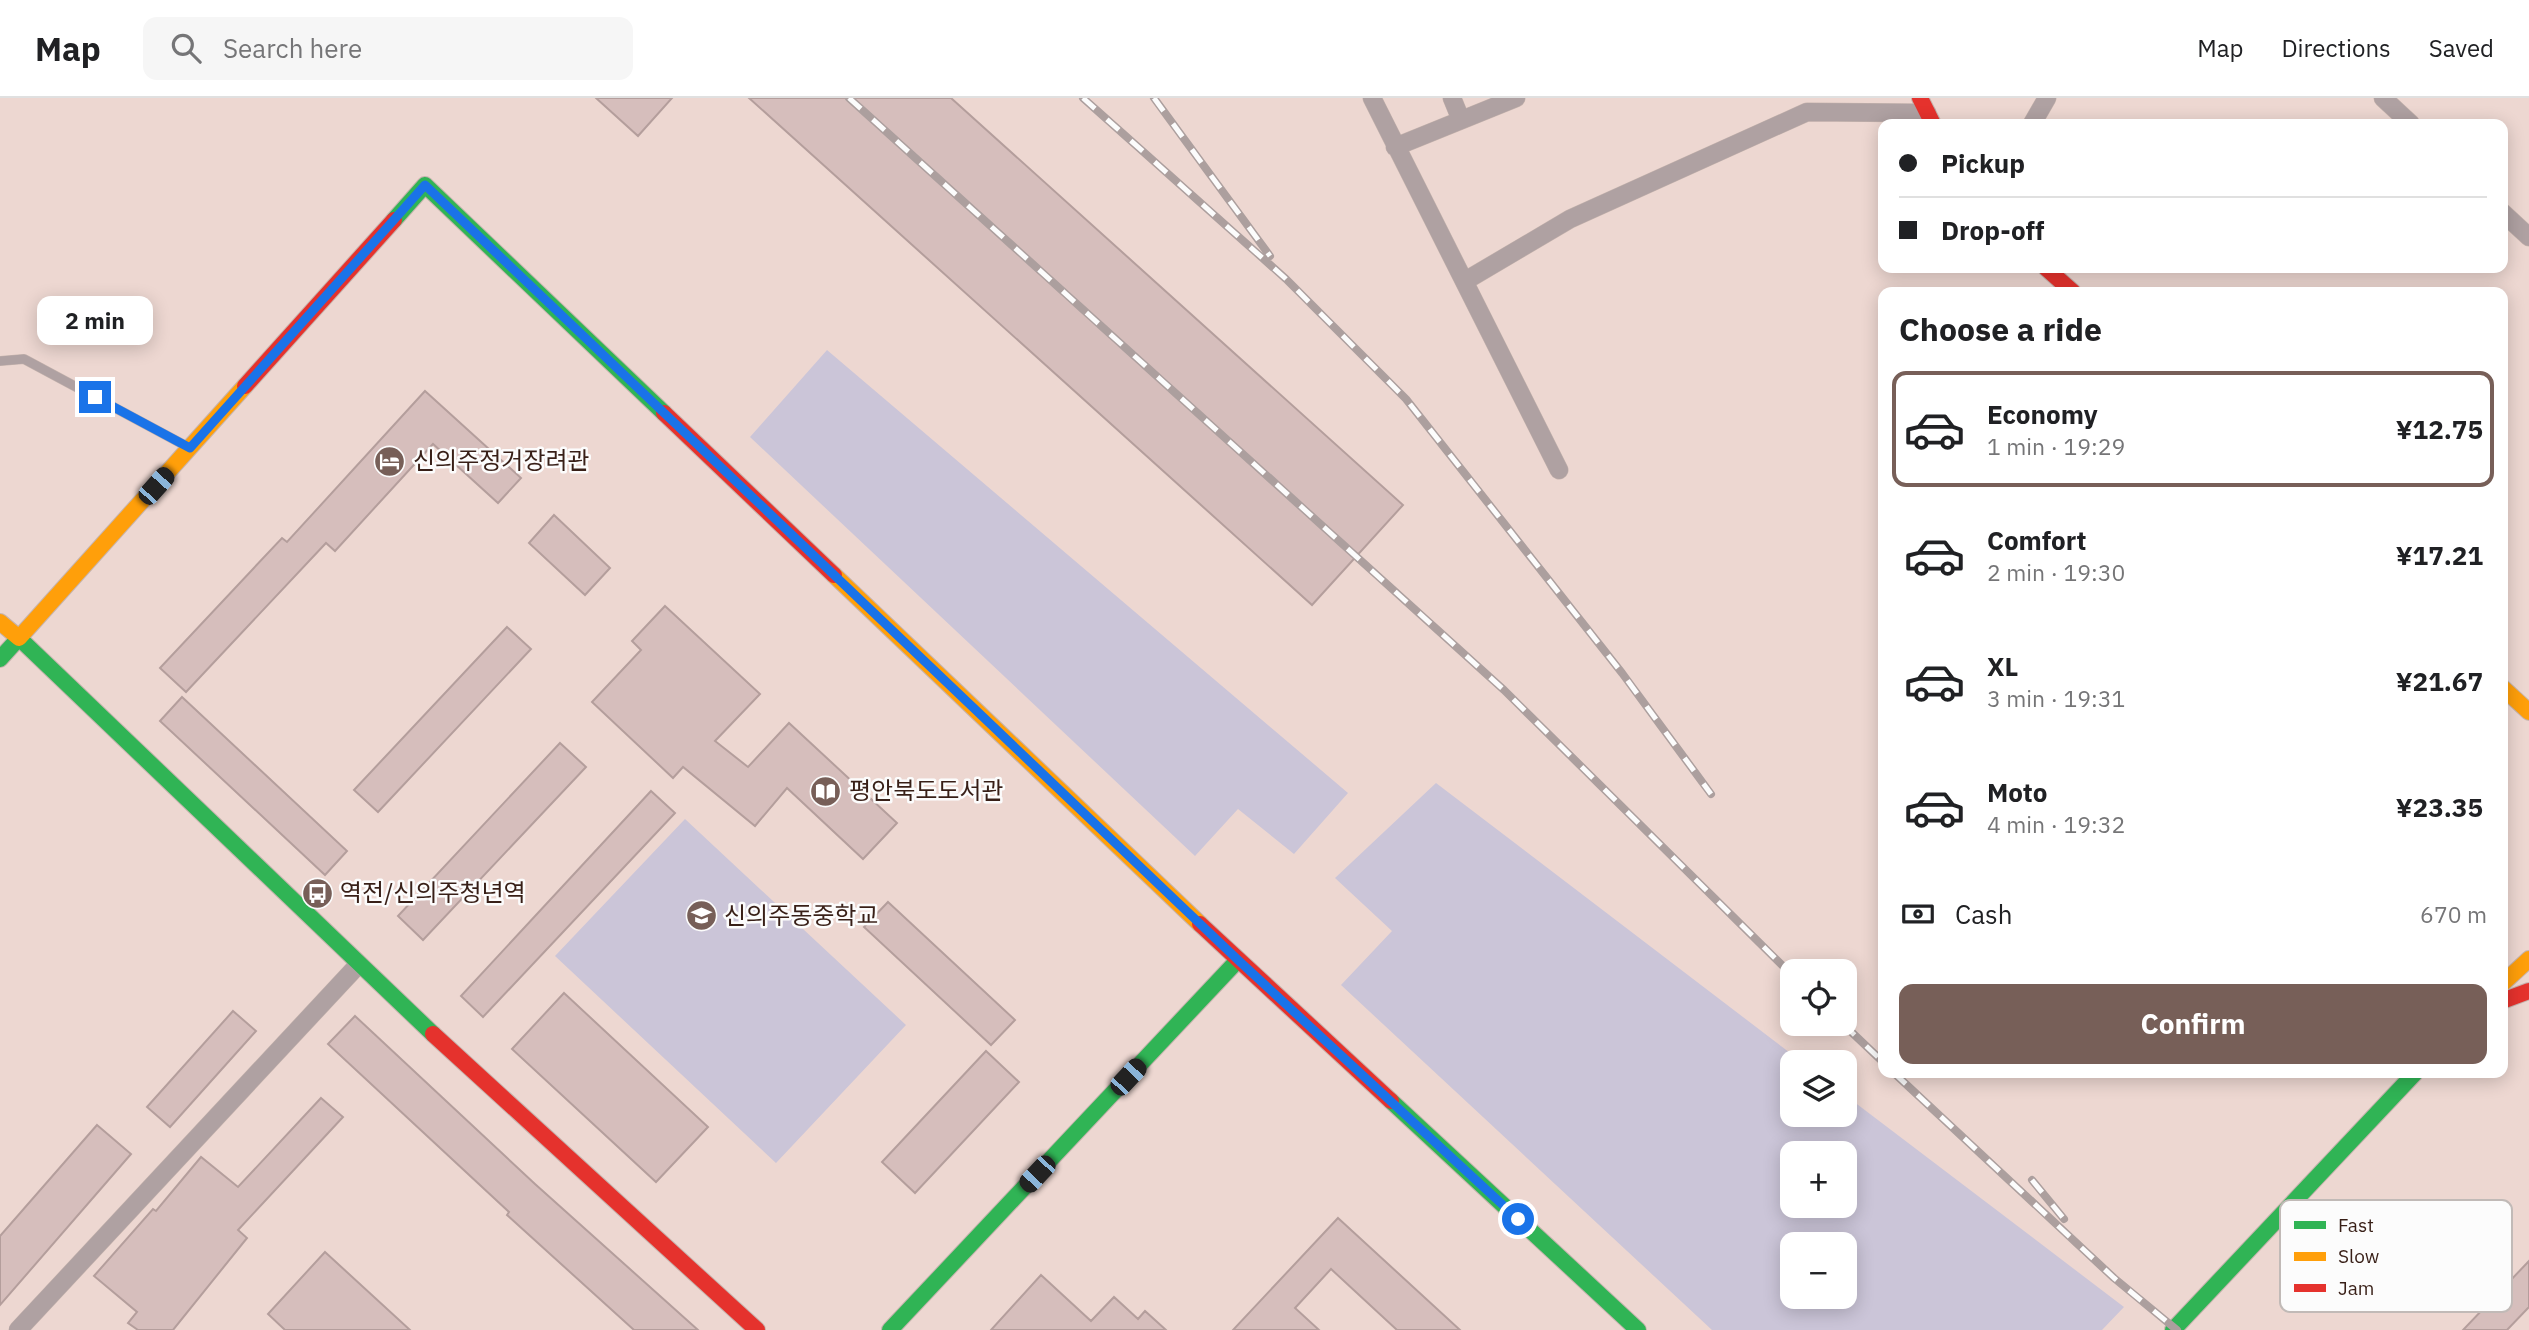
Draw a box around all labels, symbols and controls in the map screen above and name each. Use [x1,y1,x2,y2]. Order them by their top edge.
search box [143,17,633,80]
text: Map [35,27,101,70]
icon: search [167,29,205,67]
text: Search here [223,31,362,65]
text: Map [2197,32,2243,64]
text: Directions [2281,32,2391,64]
text: Saved [2429,32,2494,64]
text: Pickup [1941,146,2025,180]
text: Drop-off [1941,213,2044,247]
callout: 2 min [37,296,153,344]
text: 2 min [65,305,125,335]
text: Choose a ride [1899,308,2102,350]
route end [79,381,111,413]
text: Economy [1987,397,2098,431]
icon: car [1903,398,1966,461]
text: ¥12.75 [2396,412,2483,446]
text: 1 min · 19:29 [1987,431,2125,461]
hotel icon: 신의주정거장려관 [373,444,407,478]
place label: 신의주정거장려관 [413,444,590,476]
car [135,463,178,509]
text: Comfort [1987,523,2086,557]
icon: car [1903,524,1966,587]
text: ¥17.21 [2396,538,2483,572]
text: 2 min · 19:30 [1987,557,2125,587]
text: XL [1987,649,2018,683]
icon: car [1903,650,1966,713]
text: ¥21.67 [2396,664,2483,698]
text: 3 min · 19:31 [1987,683,2125,713]
library icon: 평안북도도서관 [809,774,843,808]
place label: 평안북도도서관 [849,774,1004,806]
text: Moto [1987,775,2047,809]
icon: car [1903,776,1966,839]
text: ¥23.35 [2396,790,2483,824]
text: 4 min · 19:32 [1987,809,2125,839]
bus stop icon: 역전/신의주청년역 [300,876,334,910]
place label: 역전/신의주청년역 [340,876,526,908]
icon: cash [1899,895,1937,933]
text: Cash [1955,897,2012,931]
school or university icon: 신의주동중학교 [684,899,718,933]
place label: 신의주동중학교 [724,899,879,931]
text: 670 m [2420,899,2487,929]
map controls [1780,959,1857,1309]
button: locate [1780,959,1857,1036]
button: Confirm [1899,984,2487,1064]
button: layers [1780,1050,1857,1127]
car [1106,1054,1151,1100]
button: + [1780,1141,1857,1218]
car [1015,1151,1060,1197]
legend [2280,1200,2512,1312]
route start [1502,1203,1534,1235]
text: Fast [2338,1213,2374,1237]
button: − [1780,1232,1857,1309]
text: Slow [2338,1244,2379,1268]
text: Jam [2338,1276,2374,1300]

